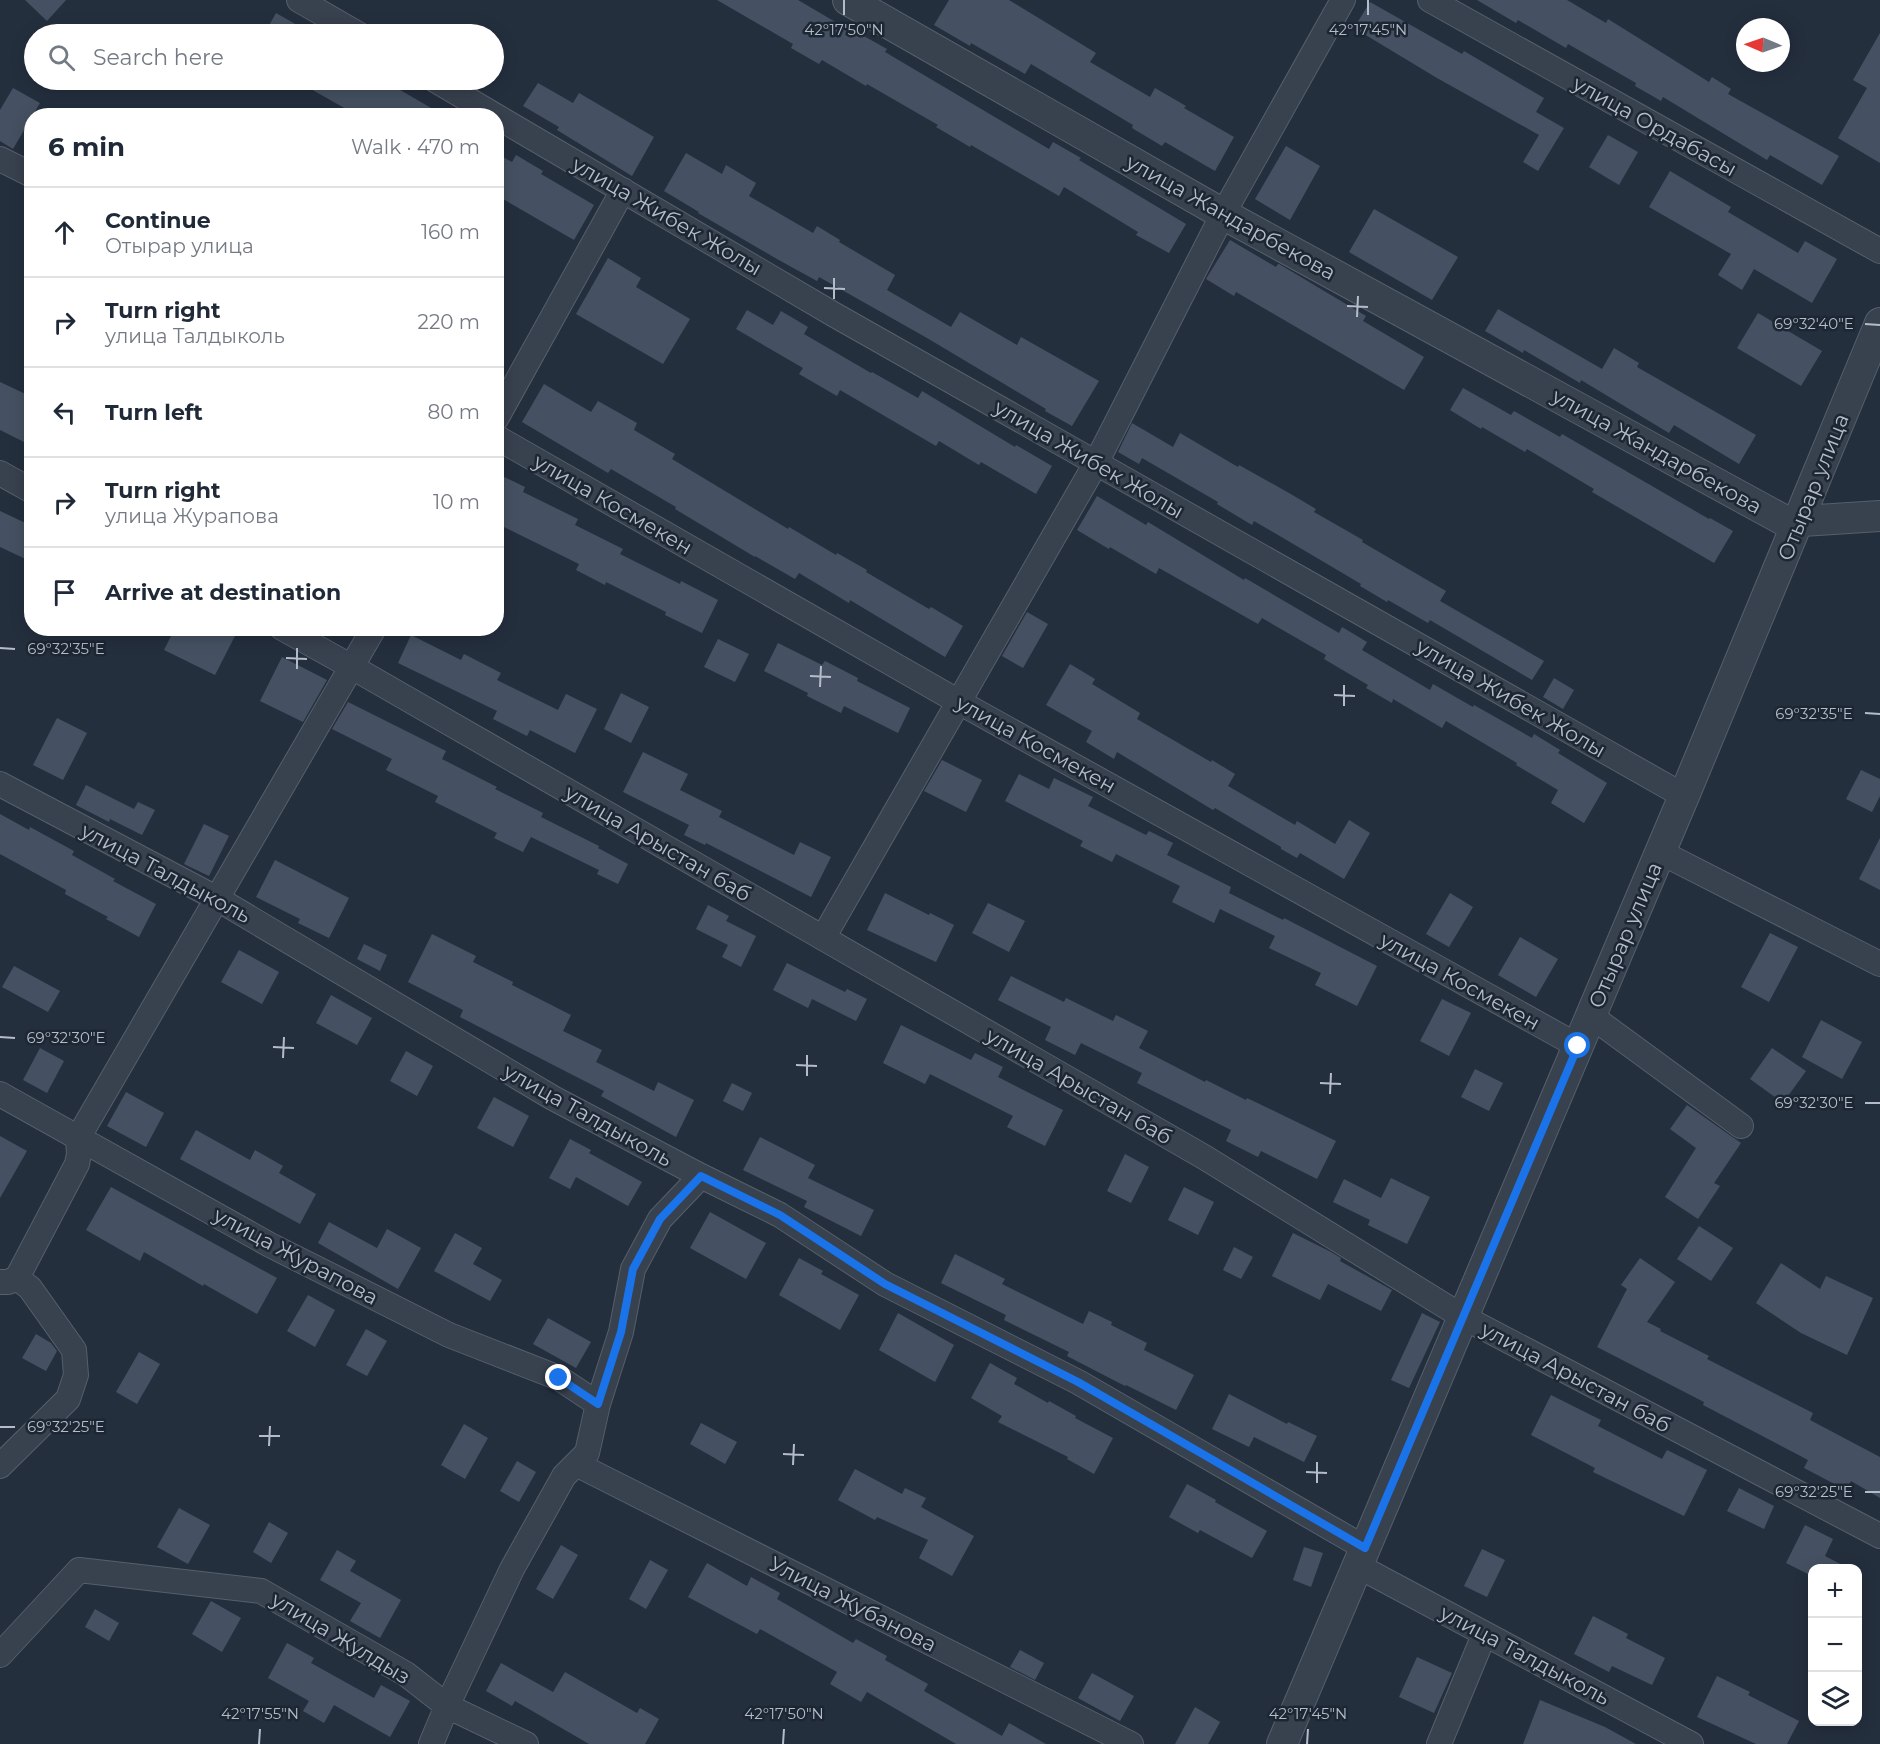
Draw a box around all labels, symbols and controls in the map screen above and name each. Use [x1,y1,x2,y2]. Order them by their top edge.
north arrow [1736,18,1790,72]
text: 42°17'50"N [804,20,884,39]
text: 42°17'45"N [1329,20,1407,39]
search box [24,24,504,90]
icon: search [45,41,78,74]
text: Search here [93,44,224,71]
street label: улица Ордабасы [1568,70,1741,181]
text: 6 min [48,131,125,163]
text: Walk · 470 m [351,135,480,159]
street label: улица Жандарбекова [1121,148,1340,285]
street label: улица Жибек Жолы [567,151,766,281]
text: Continue [105,207,211,234]
icon: ahead [48,216,81,249]
text: 160 m [421,220,480,244]
text: Отырар улица [105,234,254,258]
text: Turn right [105,297,220,324]
icon: right [48,306,81,339]
text: 220 m [418,310,480,334]
text: 69°32'40"E [1774,314,1854,333]
text: улица Талдыколь [105,324,285,348]
street label: улица Жандарбекова [1547,382,1766,519]
street label: улица Жибек Жолы [989,394,1188,524]
icon: left [48,396,81,429]
text: Turn left [105,399,203,426]
text: 80 m [428,400,480,424]
street label: Отырар улица [1772,410,1854,564]
street label: улица Космекен [528,448,697,560]
text: Turn right [105,477,220,504]
icon: right [48,486,81,519]
text: 10 m [433,490,480,514]
text: улица Журапова [105,504,279,528]
icon: arrive [48,576,81,609]
text: Arrive at destination [105,579,341,606]
street label: улица Жибек Жолы [1411,633,1610,763]
text: 69°32'35"E [27,639,105,658]
street label: улица Космекен [951,689,1120,798]
text: 69°32'35"E [1775,704,1853,723]
street label: улица Арыстан баб [560,779,756,907]
street label: улица Талдыколь [76,817,255,928]
street label: Отырар улица [1583,858,1667,1012]
street label: улица Космекен [1375,926,1544,1035]
street label: улица Арыстан баб [981,1022,1177,1150]
text: 69°32'30"E [26,1028,106,1047]
route start [1564,1032,1590,1058]
street label: улица Талдыколь [499,1058,677,1172]
text: 69°32'30"E [1774,1093,1854,1112]
street label: улица Журапова [209,1202,382,1310]
street label: улица Арыстан баб [1476,1316,1675,1438]
route end [545,1364,571,1390]
text: 69°32'25"E [27,1417,105,1436]
text: 69°32'25"E [1775,1482,1853,1501]
street label: Улица Жубанова [765,1551,941,1657]
map controls [1808,1564,1862,1726]
button: + [1808,1564,1862,1618]
street label: улица Жулдыз [266,1586,415,1689]
street label: улица Талдыколь [1435,1599,1614,1710]
button: − [1808,1618,1862,1672]
button: layers [1808,1672,1862,1726]
text: 42°17'55"N [221,1704,299,1723]
text: 42°17'50"N [744,1704,824,1723]
text: 42°17'45"N [1269,1704,1347,1723]

